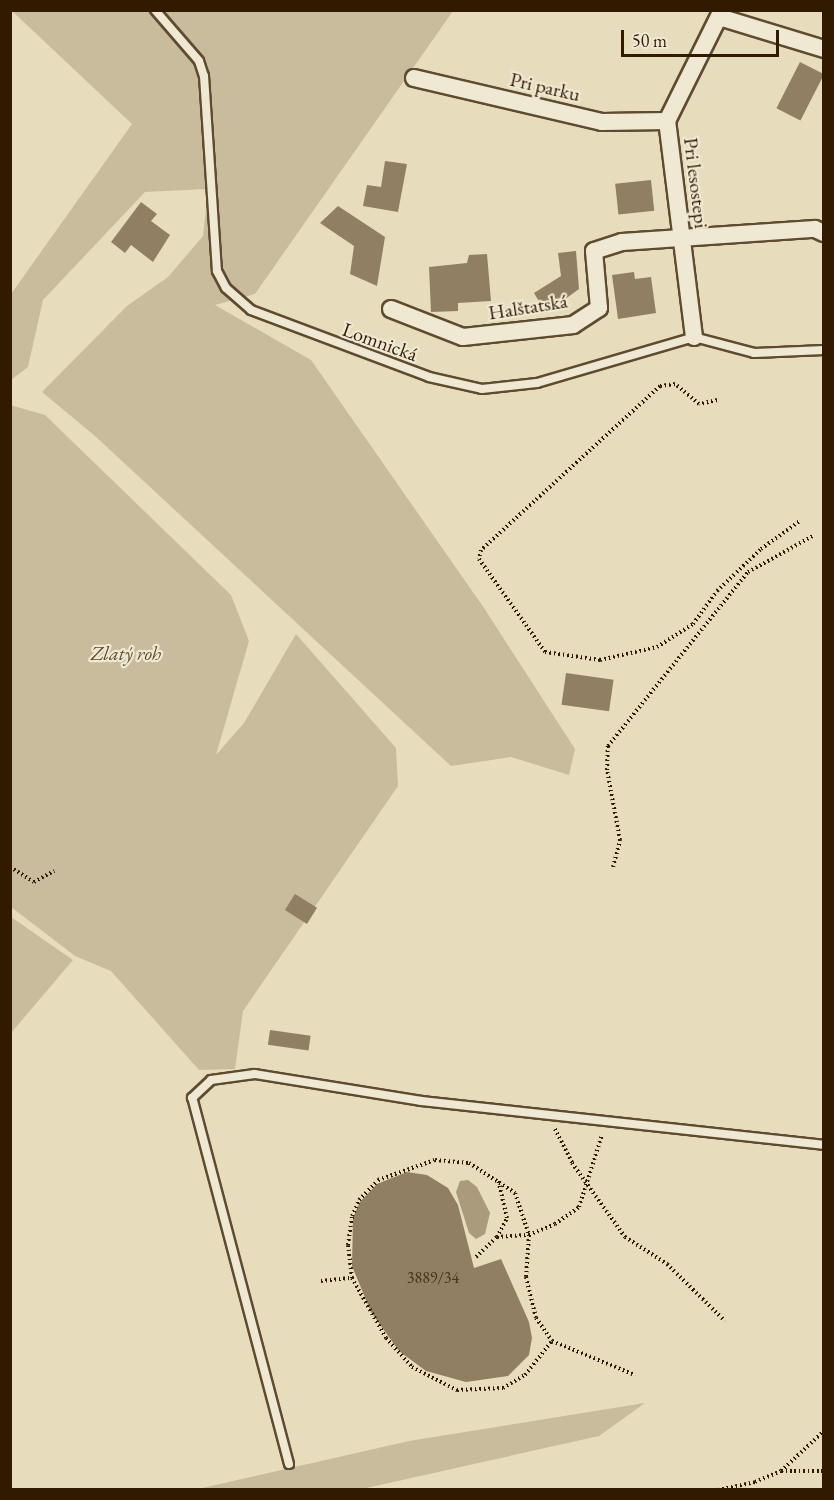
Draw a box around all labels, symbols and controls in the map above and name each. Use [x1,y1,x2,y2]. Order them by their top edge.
scale bar [624,18,782,56]
text: 50 m [632,29,667,52]
street label: Pri parku [508,67,582,107]
street label: Pri lesostepi [679,136,713,230]
street label: Halštatská [487,289,569,325]
street label: Lomnická [339,317,421,367]
park label: Zlatý roh [91,641,161,665]
house number: 3889/34 [407,1268,459,1288]

